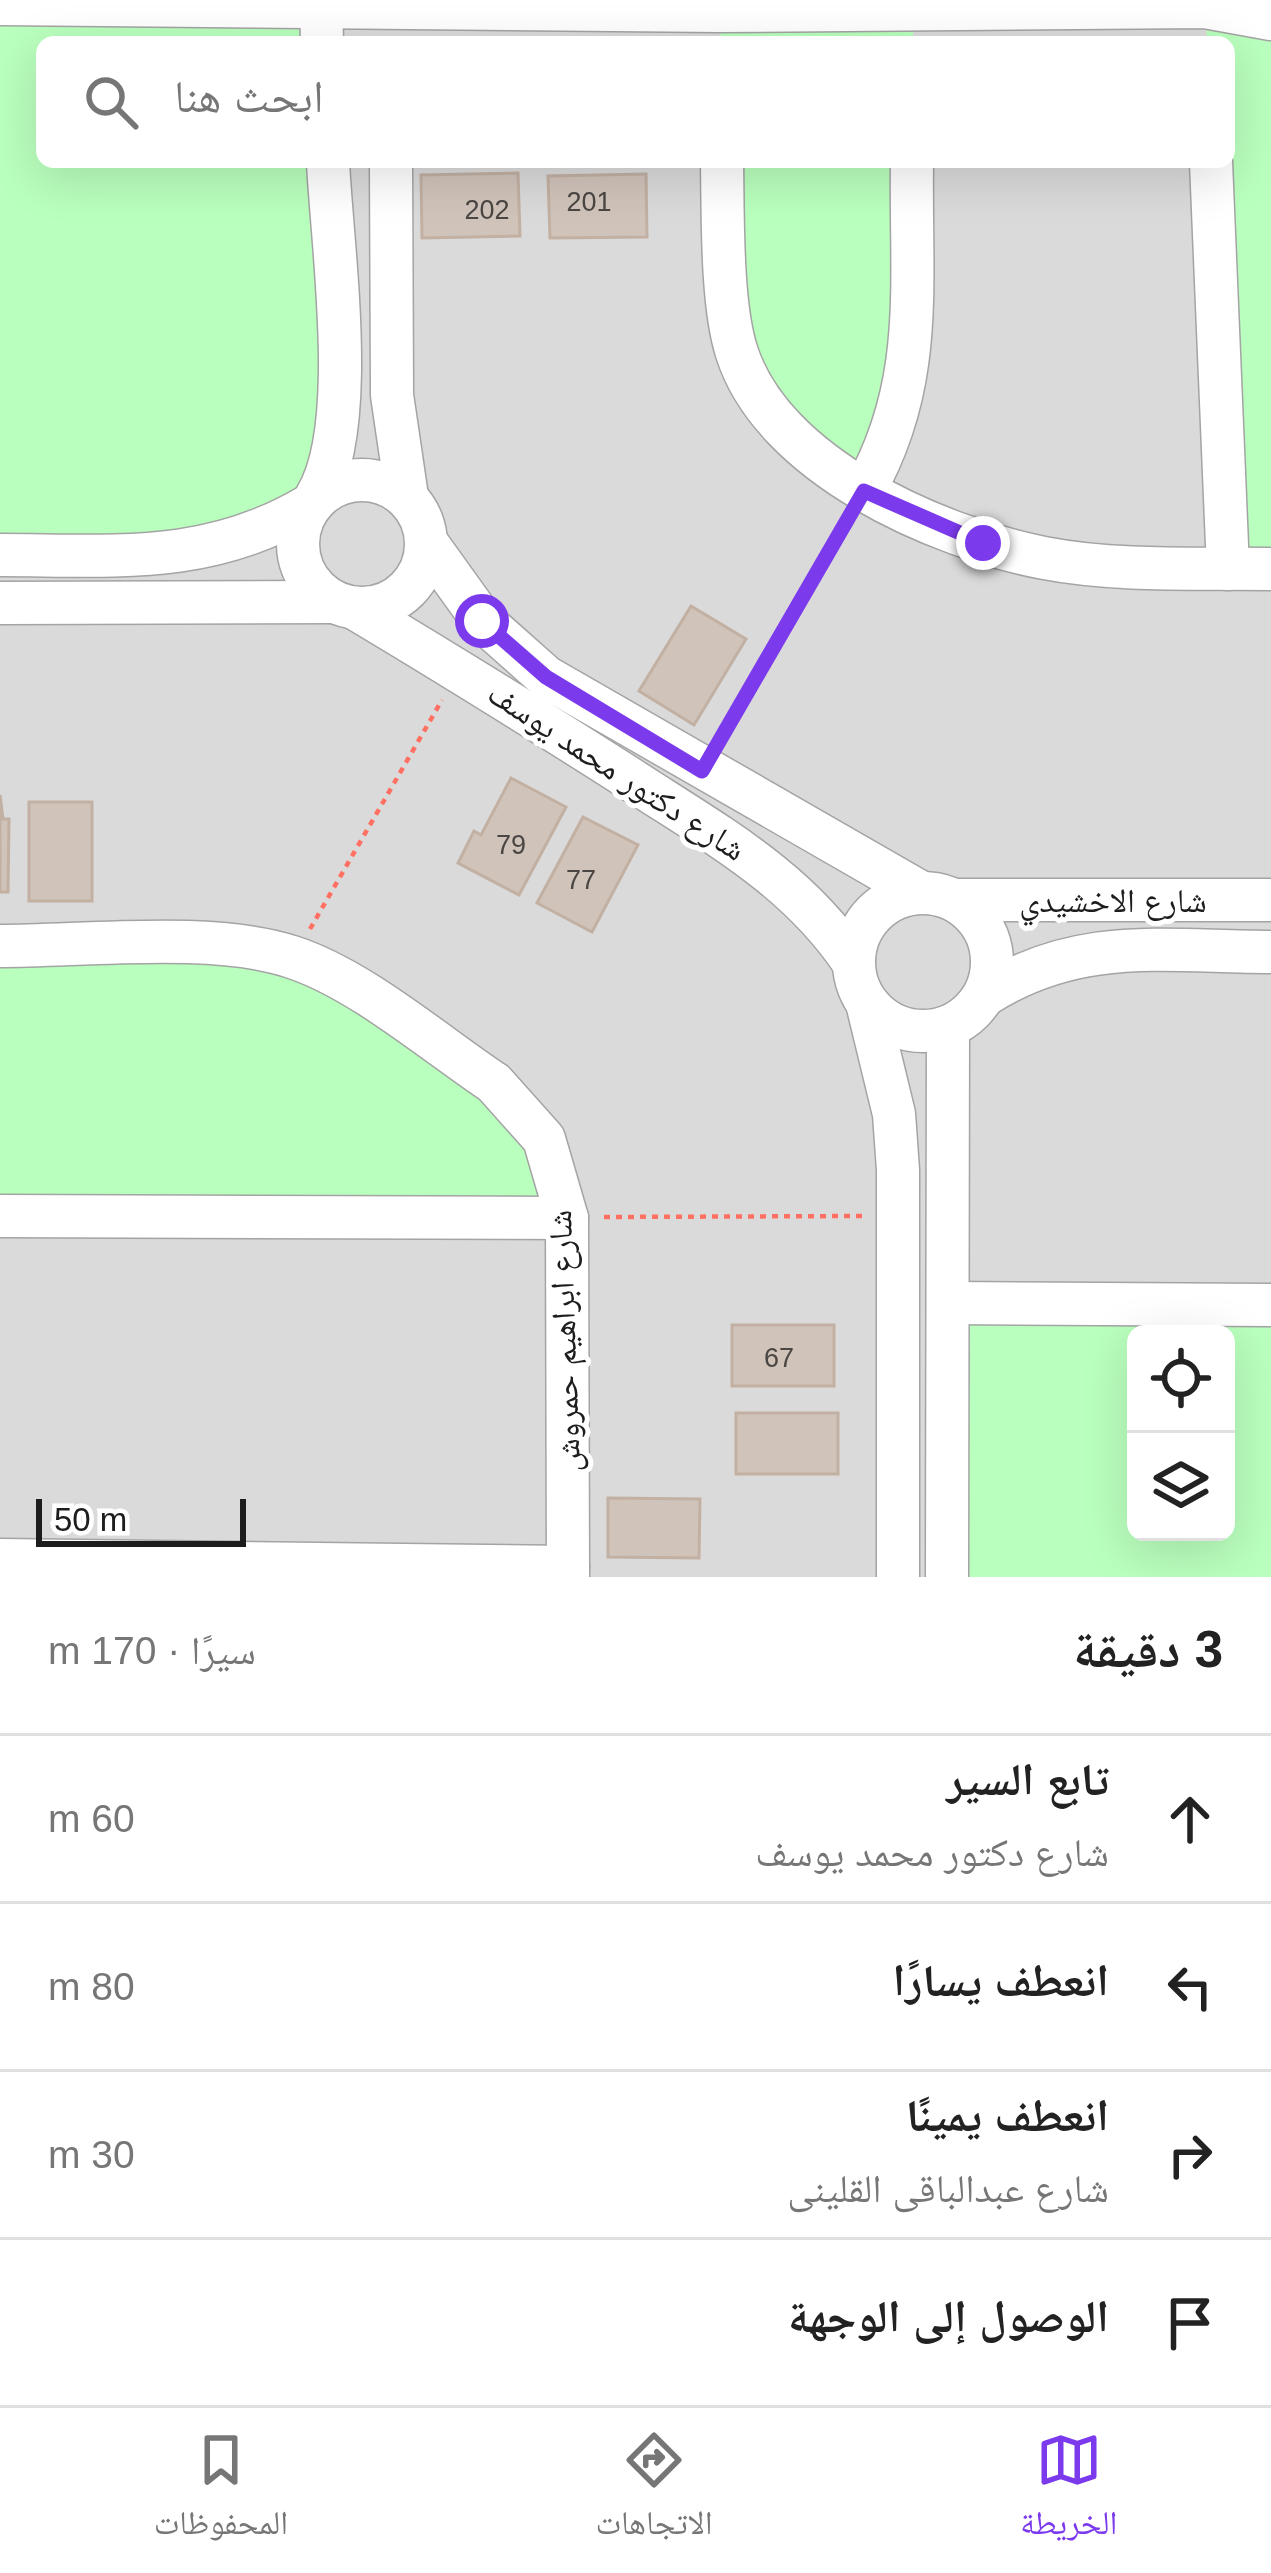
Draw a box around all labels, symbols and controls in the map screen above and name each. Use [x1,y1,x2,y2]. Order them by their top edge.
search box [36,36,1235,168]
icon: search [78,69,144,135]
text: ابحث هنا [174,71,324,122]
house number: 201 [566,187,612,217]
house number: 202 [464,195,510,225]
route end [956,516,1010,570]
route start [455,594,509,648]
street label: شارع دكتور محمد يوسف [480,674,753,870]
house number: 79 [496,830,526,860]
house number: 77 [566,865,596,895]
street label: شارع الاخشيدي [1019,882,1207,926]
street label: شارع ابراهيم حمروش [541,1209,591,1473]
map controls [1127,1325,1235,1541]
button: locate [1127,1325,1235,1433]
house number: 67 [764,1343,794,1373]
button: layers [1127,1433,1235,1541]
scale bar [36,1493,246,1546]
text: 50 m [54,1501,127,1538]
text: 3 دقيقة [1073,1621,1223,1678]
text: سيرًا · 170 m [48,1629,256,1672]
text: تابع السير [946,1754,1109,1805]
icon: ahead [1157,1786,1223,1852]
text: 60 m [48,1797,135,1840]
text: شارع دكتور محمد يوسف [755,1831,1109,1874]
icon: left [1157,1954,1223,2020]
text: انعطف يسارًا [892,1955,1109,2006]
text: 80 m [48,1965,135,2008]
text: انعطف يمينًا [906,2090,1109,2141]
icon: right [1157,2122,1223,2188]
text: 30 m [48,2133,135,2176]
text: شارع عبدالباقى القلينى [787,2167,1109,2210]
icon: arrive [1157,2290,1223,2356]
text: الوصول إلى الوجهة [788,2291,1109,2342]
tab: المحفوظات [154,2427,288,2555]
tab: الاتجاهات [595,2427,713,2555]
tab: الخريطة [1020,2427,1117,2555]

